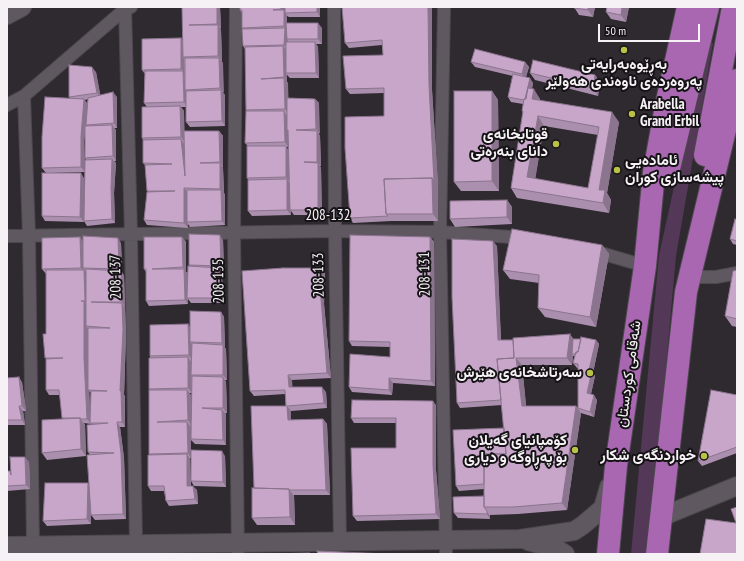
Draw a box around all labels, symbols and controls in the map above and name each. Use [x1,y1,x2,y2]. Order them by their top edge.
scale bar [600,16,702,42]
text: 50 m [605,23,626,38]
marker: بەڕێوەبەرایەتی پەروەردەی ناوەندی هەولێر [619,45,629,55]
place label: بەڕێوەبەرایەتی پەروەردەی ناوەندی هەولێر [546,56,702,91]
place label: Arabella Grand Erbil [640,96,699,131]
marker: Arabella Grand Erbil [627,109,637,119]
place label: قوتابخانەی دانای بنەرەتی [470,126,548,161]
marker: قوتابخانەی دانای بنەرەتی [551,139,561,149]
place label: ئامادەیی پیشەسازی کوران [625,152,724,187]
marker: ئامادەیی پیشەسازی کوران [612,165,622,175]
street label: 208-132 [306,207,350,225]
street label: 208-131 [416,251,434,297]
street label: 208-133 [310,252,328,298]
street label: 208-137 [107,254,125,300]
street label: 208-135 [210,258,228,304]
street label: شەقامی کوردستان [613,319,645,429]
place label: سەرتاشخانەی هێرش [456,364,582,382]
marker: سەرتاشخانەی هێرش [585,368,595,378]
place label: کۆمپانیای گەیلان بۆ پەڕاوگە و دیاری [464,432,567,467]
marker: کۆمپانیای گەیلان بۆ پەڕاوگە و دیاری [570,445,580,455]
place label: خواردنگەی شکار [600,447,696,465]
marker: خواردنگەی شکار [699,451,709,461]

